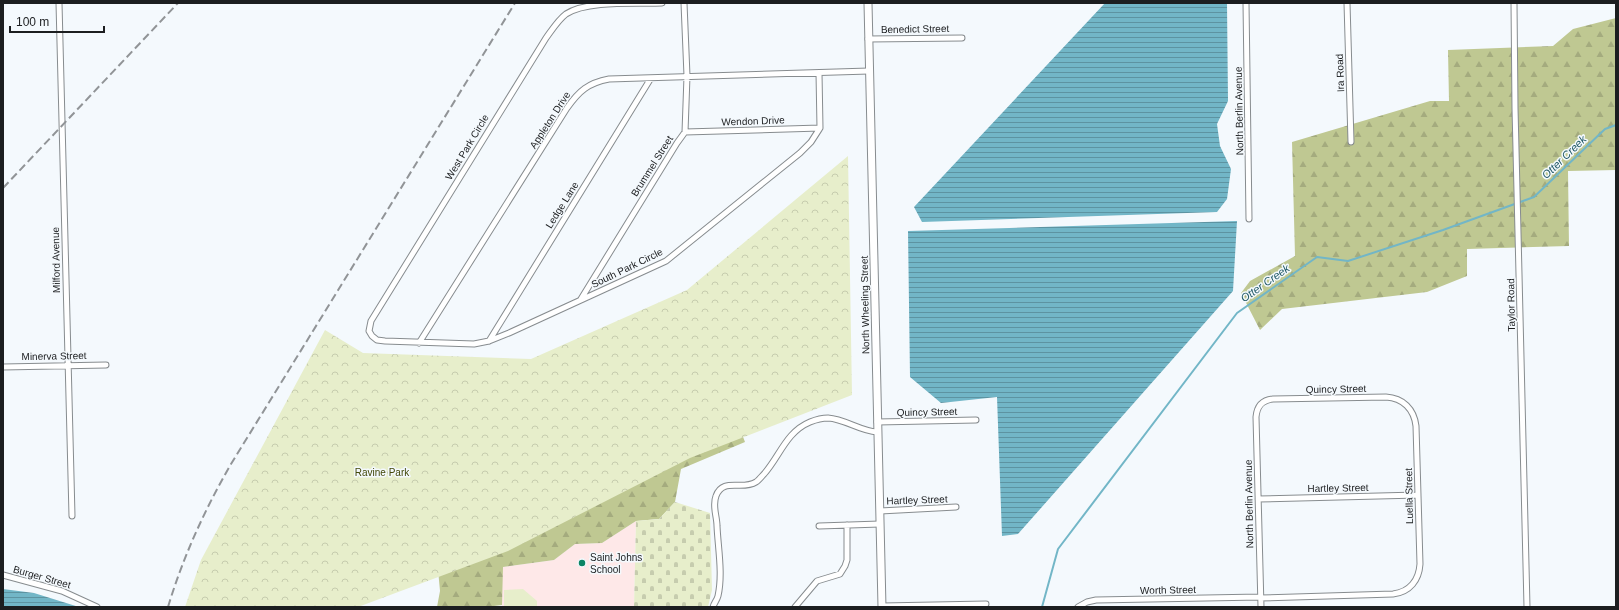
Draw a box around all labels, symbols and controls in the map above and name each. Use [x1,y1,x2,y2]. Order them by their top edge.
scale bar [10,8,104,34]
text: 100 m [16,15,49,29]
street label: Benedict Street [881,23,949,35]
street label: Ira Road [1334,54,1346,92]
street label: North Berlin Avenue [1233,66,1245,155]
street label: Appleton Drive [528,89,573,151]
street label: West Park Circle [443,112,491,182]
street label: Wendon Drive [721,114,785,128]
street label: Brummel Street [629,133,675,198]
water label: Otter Creek [1539,133,1589,181]
street label: Ledge Lane [543,179,581,230]
street label: Milford Avenue [50,226,62,293]
street label: South Park Circle [590,246,665,290]
street label: North Wheeling Street [859,256,871,354]
water label: Otter Creek [1238,261,1292,304]
street label: Taylor Road [1505,278,1517,332]
street label: Minerva Street [21,350,87,362]
street label: Quincy Street [1306,383,1367,395]
street label: Quincy Street [897,406,958,418]
street label: North Berlin Avenue [1243,459,1255,548]
park label: Ravine Park [355,467,410,478]
street label: Luella Street [1403,468,1415,524]
street label: Hartley Street [1307,482,1369,494]
street label: Hartley Street [886,493,948,507]
place label: Saint Johns School [590,552,642,575]
marker: Saint Johns School [577,558,587,568]
street label: Burger Street [12,564,72,591]
street label: Worth Street [1140,584,1196,596]

